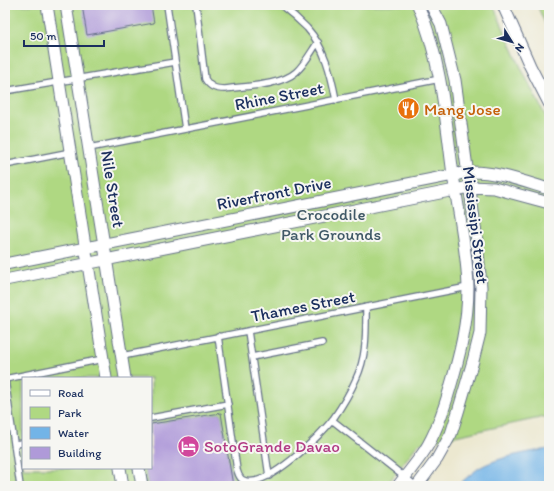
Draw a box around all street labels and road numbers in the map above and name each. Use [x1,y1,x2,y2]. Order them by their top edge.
street label: Rhine Street [233,77,326,114]
street label: Nile Street [97,149,129,229]
street label: Mississipi Street [459,165,493,286]
street label: Riverfront Drive [215,172,333,214]
street label: Thames Street [249,286,357,326]

